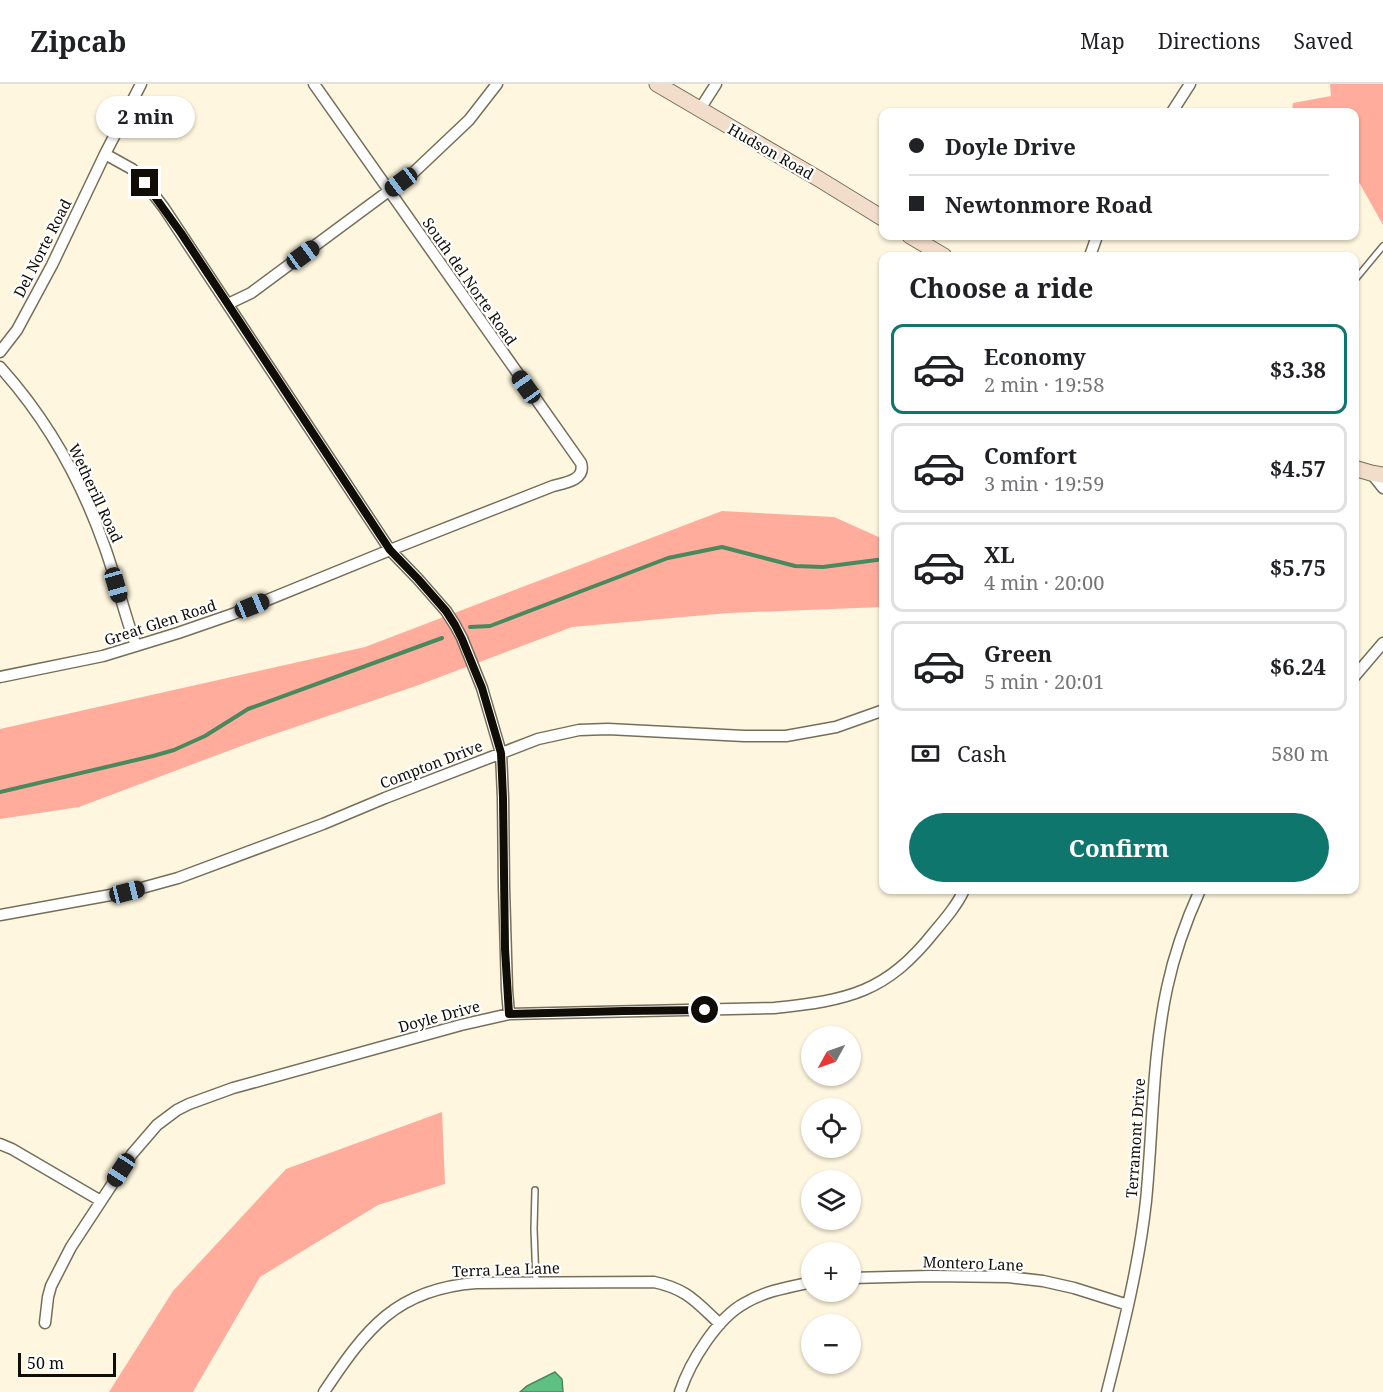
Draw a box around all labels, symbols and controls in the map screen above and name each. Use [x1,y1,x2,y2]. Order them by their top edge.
text: Zipcab [30,22,126,60]
text: Map [1080,27,1125,55]
text: Directions [1158,27,1260,55]
text: Saved [1293,27,1353,55]
callout: 2 min [96,96,195,138]
text: 2 min [117,103,174,130]
street label: Hudson Road [725,118,817,184]
text: Doyle Drive [945,131,1076,161]
car [381,164,421,200]
route end [131,169,158,196]
text: Newtonmore Road [945,189,1153,219]
street label: Del Norte Road [9,195,75,301]
street label: South del Norte Road [418,213,522,349]
car [283,237,323,273]
text: Choose a ride [909,269,1094,306]
text: Economy [984,341,1086,371]
icon: car [912,342,966,396]
text: $3.38 [1270,354,1326,384]
car [508,367,544,407]
text: 2 min · 19:58 [984,371,1104,398]
street label: Wetherill Road [64,440,128,546]
text: Comfort [984,440,1077,470]
icon: car [912,441,966,495]
text: $4.57 [1270,453,1326,483]
text: 3 min · 19:59 [984,470,1104,497]
text: XL [984,539,1015,569]
icon: car [912,540,966,594]
text: $5.75 [1270,552,1326,582]
car [102,565,130,605]
text: 4 min · 20:00 [984,569,1104,596]
car [232,591,272,621]
street label: Great Glen Road [101,594,219,650]
text: Green [984,638,1052,668]
icon: car [912,639,966,693]
text: $6.24 [1270,651,1326,681]
text: 5 min · 20:01 [984,668,1104,695]
street label: Compton Drive [377,735,485,793]
icon: cash [909,737,942,770]
text: Cash [957,738,1007,768]
text: 580 m [1271,740,1329,767]
button: Confirm [909,813,1329,882]
car [107,879,147,905]
street label: Doyle Drive [396,995,482,1037]
route start [691,996,718,1023]
north arrow [801,1026,861,1086]
map controls [801,1026,861,1374]
street label: Terramont Drive [1121,1077,1149,1199]
button: locate [801,1098,861,1158]
car [104,1150,138,1190]
button: layers [801,1170,861,1230]
button: + [801,1242,861,1302]
street label: Montero Lane [922,1251,1024,1275]
street label: Terra Lea Lane [452,1257,560,1281]
button: − [801,1314,861,1374]
scale bar [18,1350,116,1378]
text: 50 m [27,1352,64,1374]

